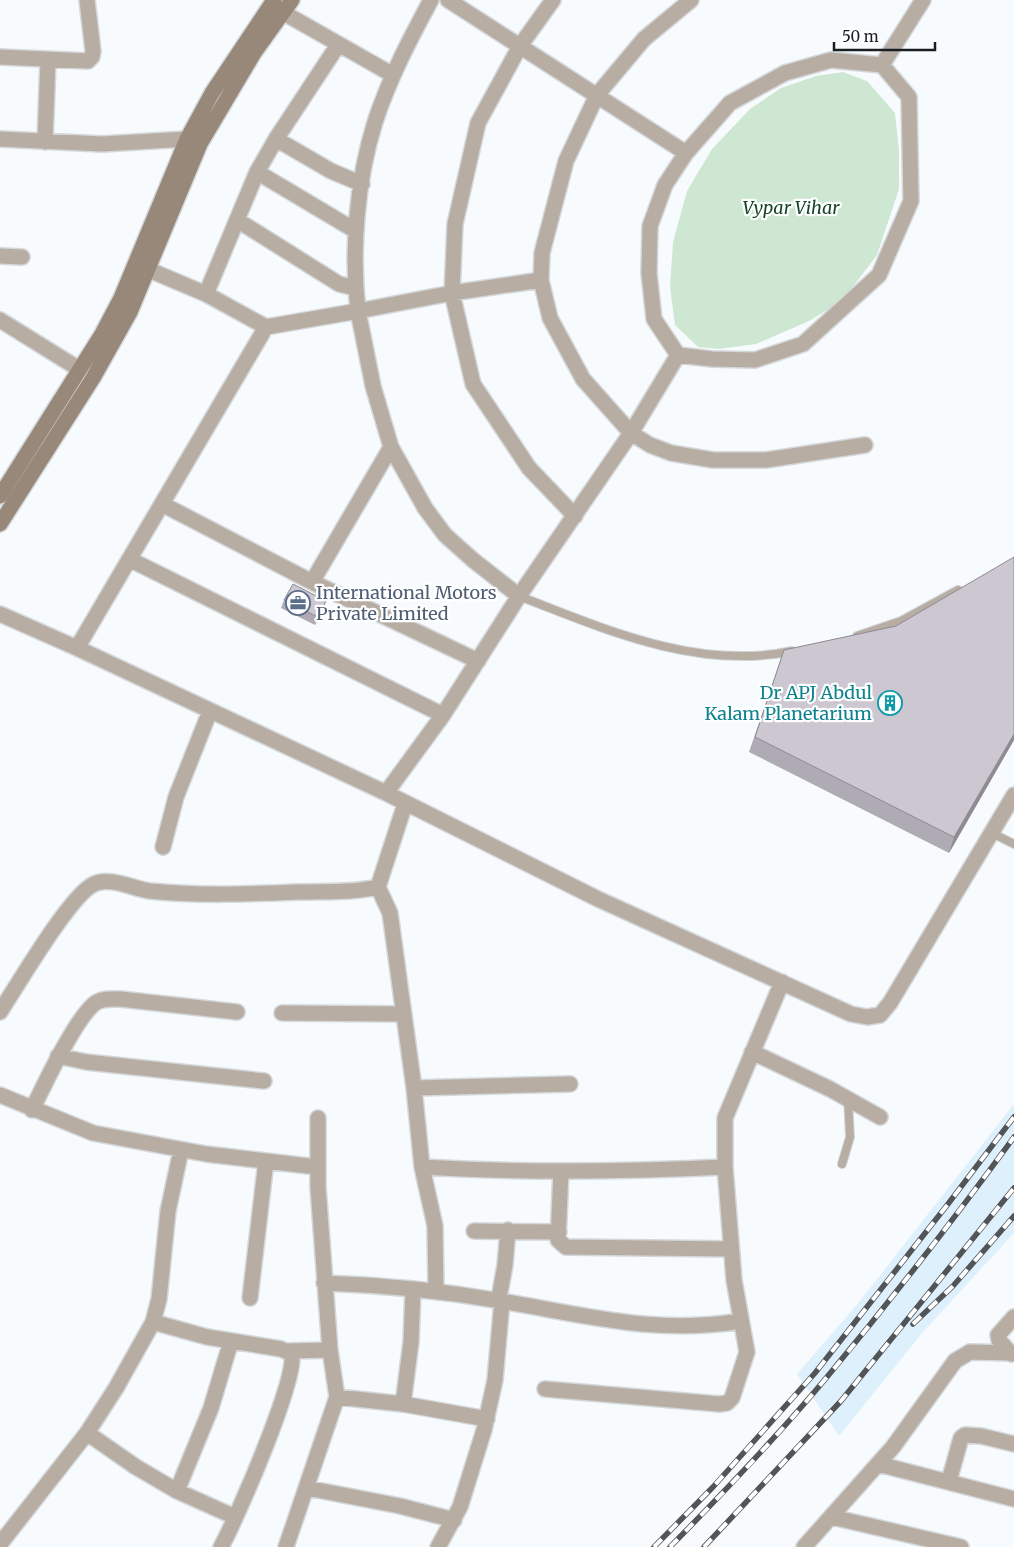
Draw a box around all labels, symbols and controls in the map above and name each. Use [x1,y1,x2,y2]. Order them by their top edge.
scale bar [834,20,935,52]
text: 50 m [842,27,879,46]
park label: Vypar Vihar [742,196,840,219]
place label: International Motors Private Limited [316,581,497,625]
office icon: International Motors Private Limited [285,590,311,616]
place label: Dr APJ Abdul Kalam Planetarium [704,681,872,725]
building icon: Dr APJ Abdul Kalam Planetarium [877,690,903,716]

